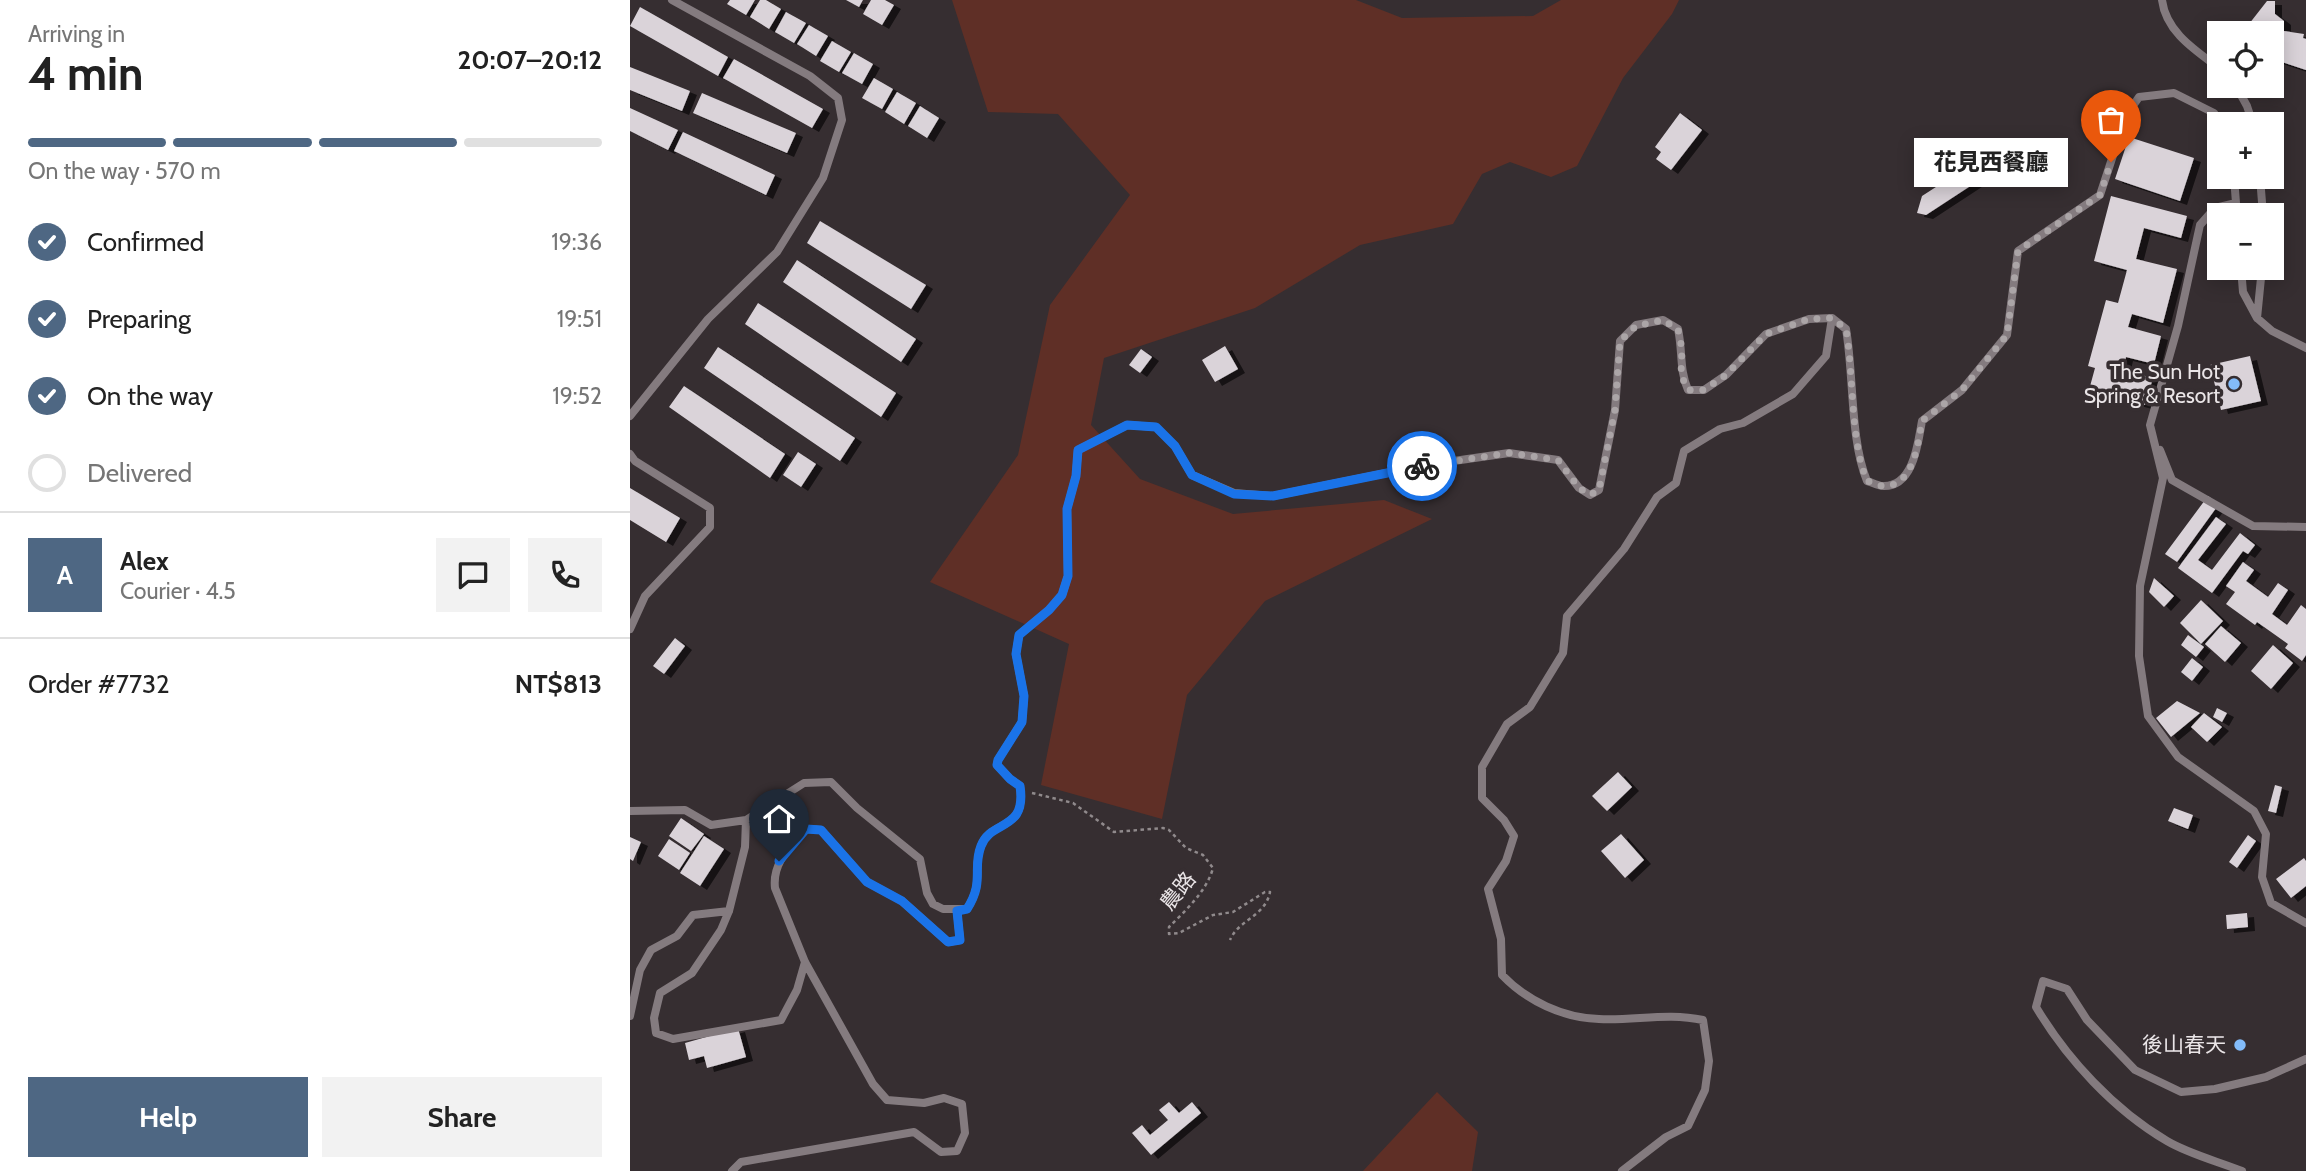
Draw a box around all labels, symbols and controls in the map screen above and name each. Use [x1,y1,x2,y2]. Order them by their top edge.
text: Arriving in [28,20,125,48]
map controls [2207,21,2284,280]
button: locate [2207,21,2284,98]
text: 20:07–20:12 [458,44,602,76]
text: 4 min [28,46,143,102]
pin [2081,90,2141,162]
icon: bag [2092,101,2130,139]
button: + [2207,112,2284,189]
callout: 花見西餐廳 [1915,138,2069,186]
text: 花見西餐廳 [1934,148,2049,176]
text: On the way · 570 m [28,157,221,185]
button: − [2207,203,2284,280]
icon: check [28,223,66,261]
text: Confirmed [87,226,204,258]
text: 19:36 [551,228,602,256]
icon: check [28,300,66,338]
text: Preparing [87,303,191,335]
text: 19:51 [557,305,602,333]
place label: The Sun Hot Spring & Resort [2084,359,2220,408]
marker: The Sun Hot Spring & Resort [2226,376,2242,392]
icon: check [28,377,66,415]
text: On the way [87,380,213,412]
text: 19:52 [552,382,602,410]
courier [1387,431,1457,501]
icon: bike [1403,447,1441,485]
text: Delivered [87,457,192,489]
button: chat [436,538,510,612]
button: phone [528,538,602,612]
text: Alex [120,545,169,577]
text: A [57,559,73,591]
text: Courier · 4.5 [120,577,236,605]
text: Order #7732 [28,668,170,700]
text: NT$813 [515,668,602,700]
pin [749,789,809,861]
icon: home [760,800,798,838]
street label: 農路 [1155,866,1201,915]
place label: 後山春天 [2142,1032,2226,1057]
marker: 後山春天 [2232,1037,2248,1053]
button: Help [28,1077,308,1157]
button: Share [322,1077,602,1157]

